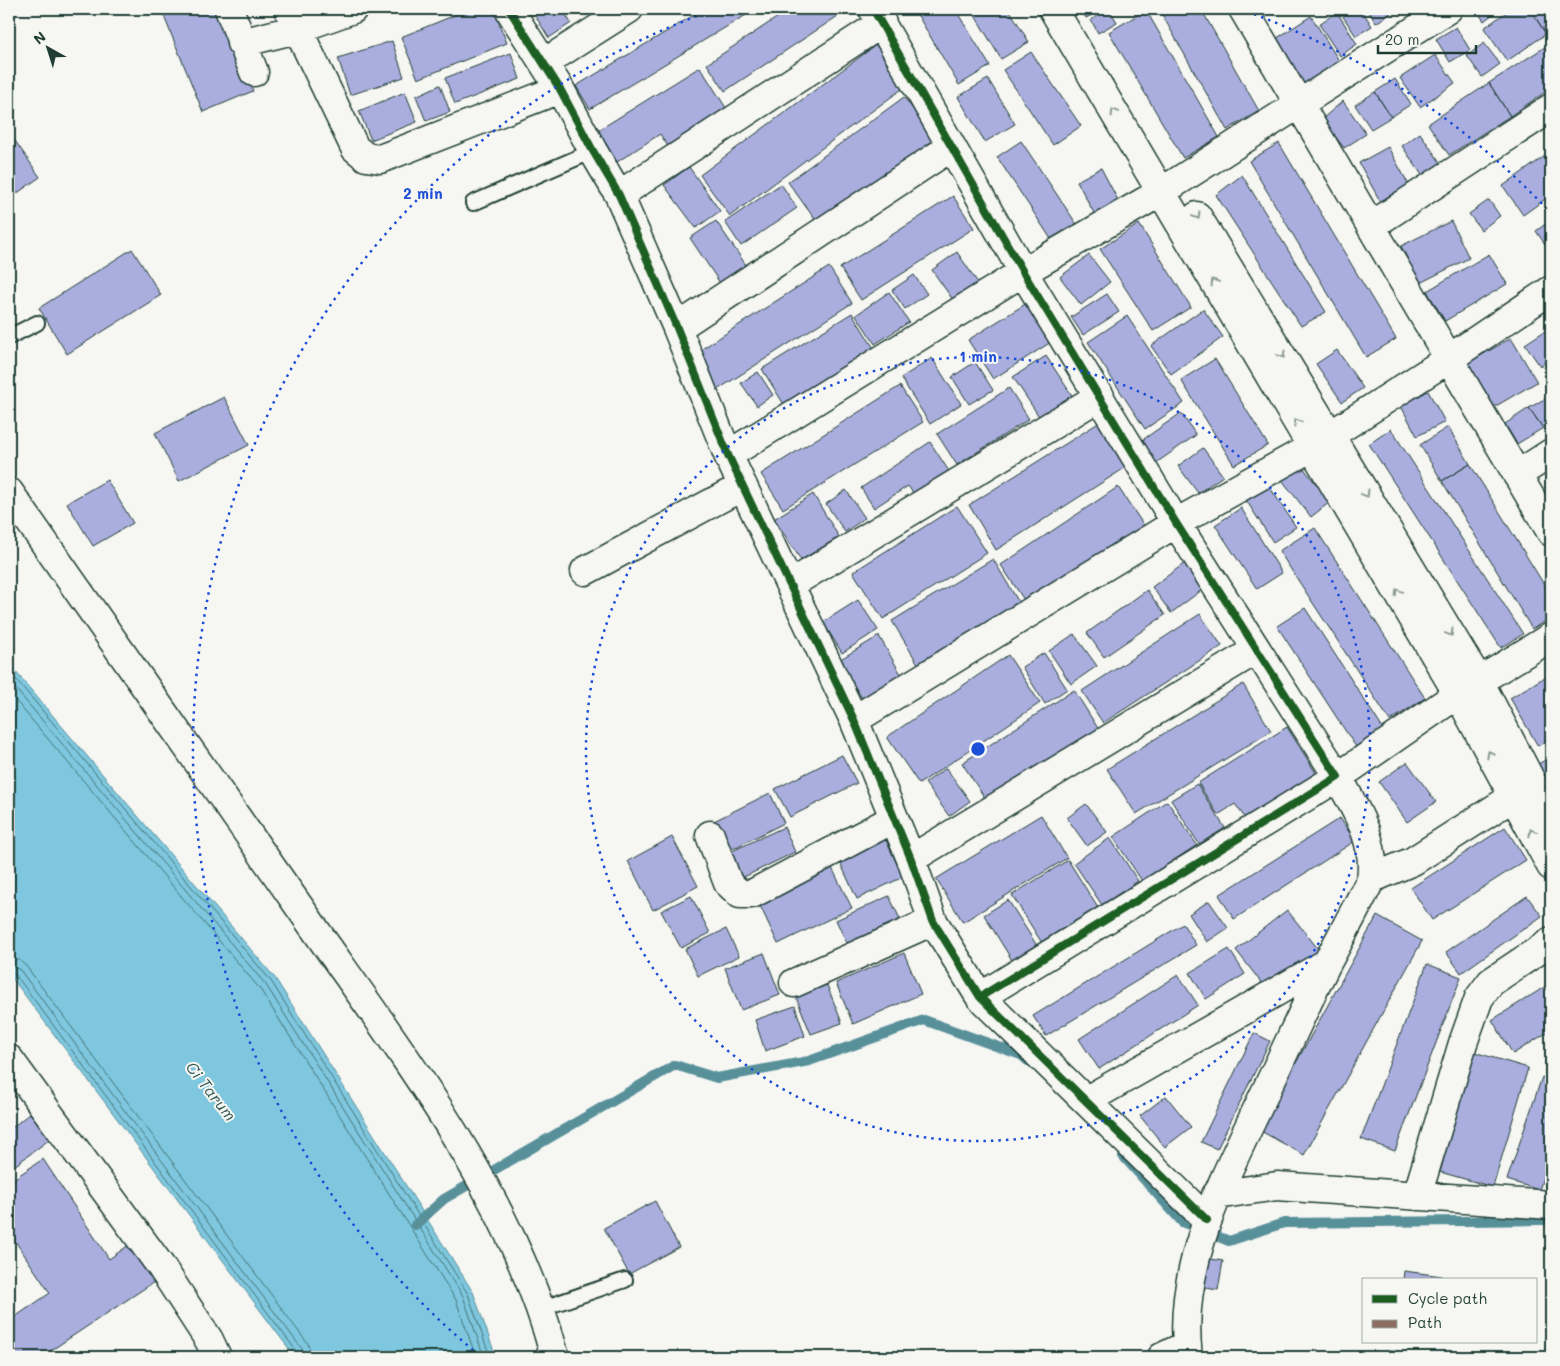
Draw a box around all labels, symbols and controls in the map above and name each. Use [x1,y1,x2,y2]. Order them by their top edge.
north arrow [22,22,72,72]
scale bar [1378,22,1475,54]
text: N [29,27,50,48]
text: 20 m [1385,29,1419,49]
one-way arrow [1111,108,1121,117]
text: 2 min [403,183,443,203]
one-way arrow [1191,211,1201,220]
one-way arrow [1211,279,1221,288]
text: 1 min [959,346,997,366]
one-way arrow [1276,349,1285,358]
one-way arrow [1294,419,1304,428]
one-way arrow [1360,488,1370,497]
one-way arrow [1394,589,1404,598]
one-way arrow [1444,627,1454,636]
centre of rings [969,740,987,758]
one-way arrow [1486,751,1496,760]
one-way arrow [1528,828,1538,837]
water label: Ci Tarum [182,1057,241,1125]
legend [1362,1278,1538,1344]
text: Cycle path [1408,1288,1487,1308]
text: Path [1408,1312,1442,1332]

